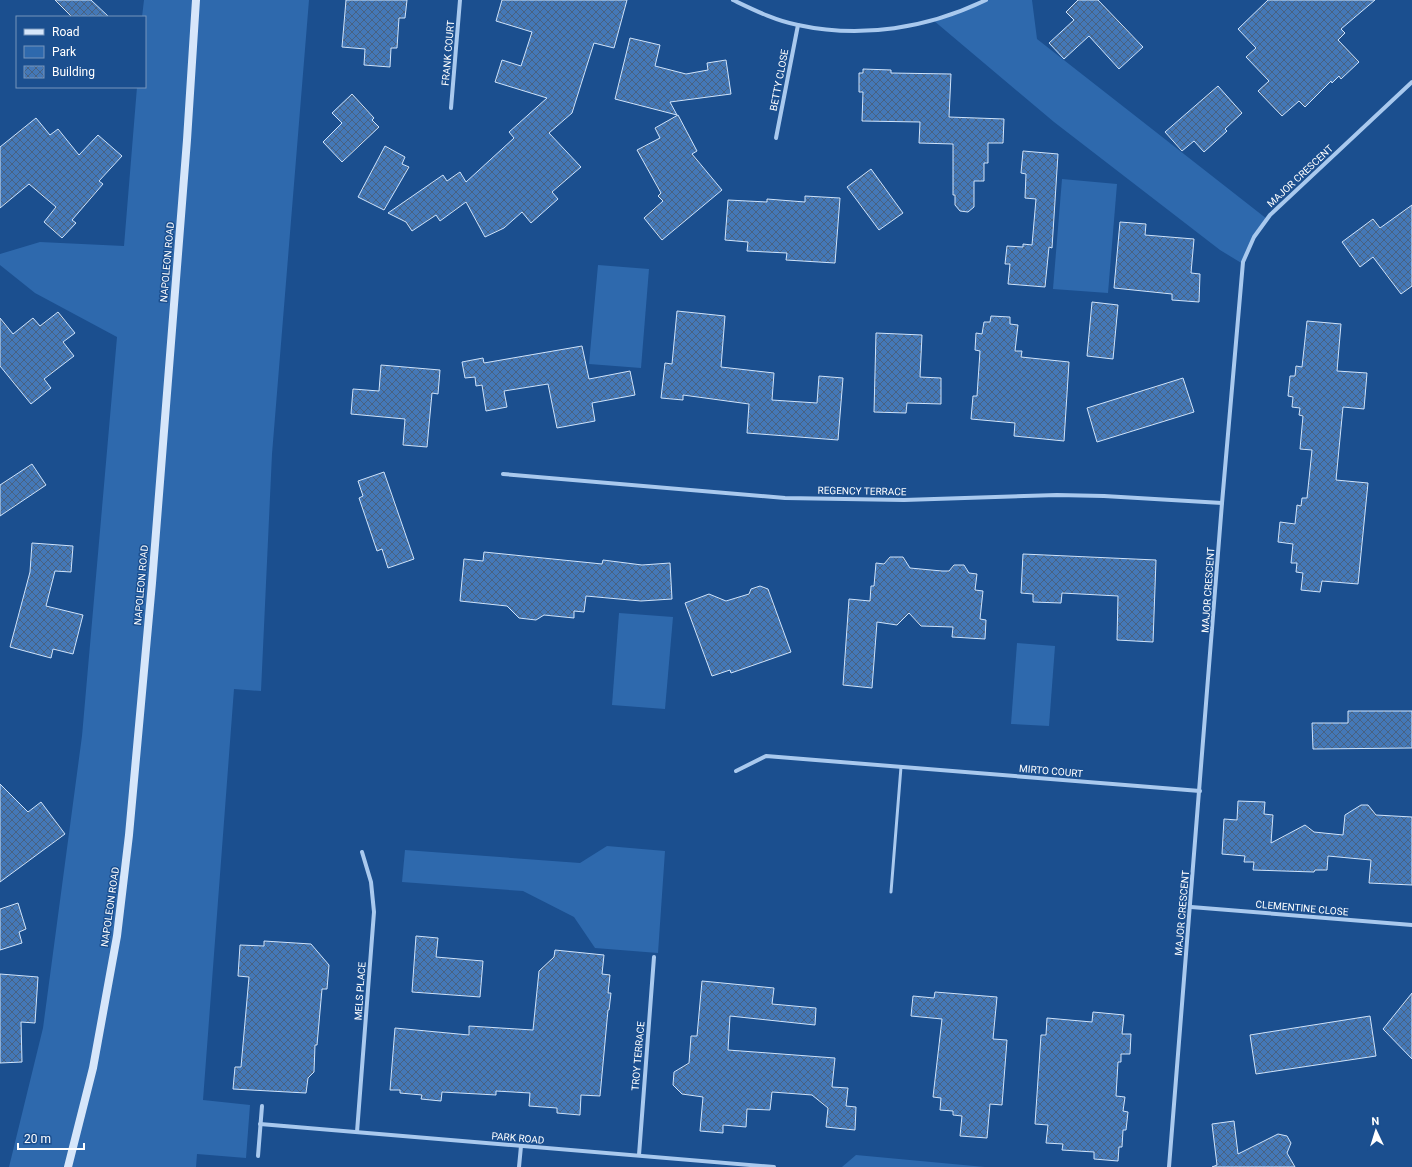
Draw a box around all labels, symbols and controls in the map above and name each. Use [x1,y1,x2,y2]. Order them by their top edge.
legend [16,16,146,88]
street label: FRANK COURT [440,20,456,86]
text: Road [52,25,80,39]
text: Park [52,45,77,59]
street label: BETTY CLOSE [768,48,790,112]
text: Building [52,65,95,79]
street label: MAJOR CRESCENT [1265,143,1335,209]
street label: NAPOLEON ROAD [158,221,176,303]
street label: REGENCY TERRACE [817,485,907,497]
street label: NAPOLEON ROAD [132,544,150,626]
street label: MAJOR CRESCENT [1200,547,1216,633]
street label: MIRTO COURT [1019,763,1083,779]
street label: NAPOLEON ROAD [99,866,121,948]
street label: MAJOR CRESCENT [1173,870,1191,956]
street label: CLEMENTINE CLOSE [1255,898,1349,918]
street label: MELS PLACE [352,961,368,1021]
street label: TROY TERRACE [629,1020,647,1091]
north arrow [1356,1111,1396,1151]
text: N [1371,1115,1380,1128]
scale bar [18,1125,84,1151]
street label: PARK ROAD [491,1130,545,1146]
text: 20 m [24,1132,51,1146]

